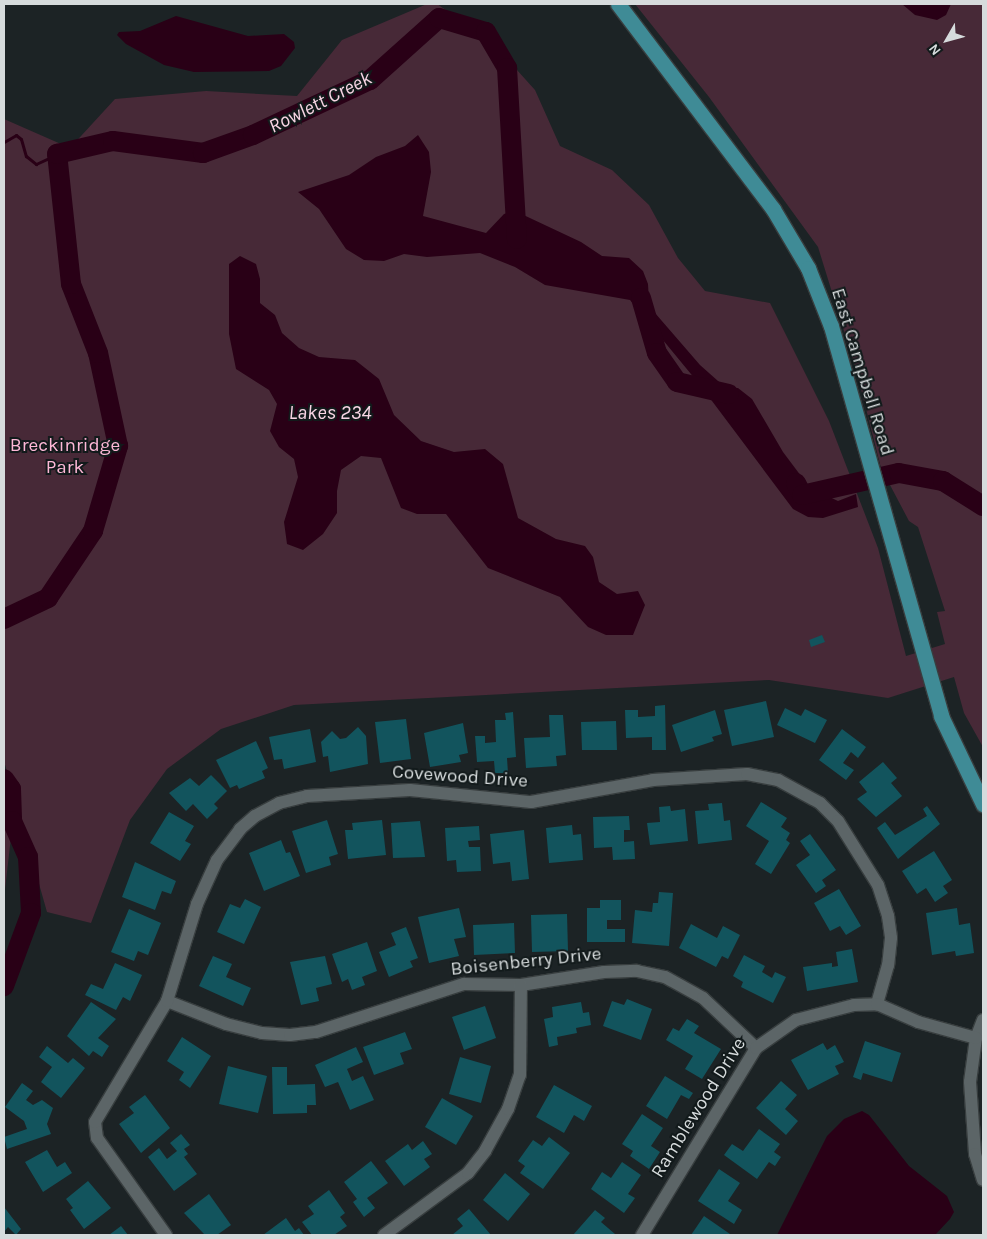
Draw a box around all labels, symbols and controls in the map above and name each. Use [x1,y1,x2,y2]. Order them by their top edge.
north arrow [922,15,972,65]
text: N [925,40,945,59]
water label: Rowlett Creek [264,66,376,138]
street label: East Campbell Road [826,286,898,458]
water label: Lakes 234 [289,400,371,424]
park label: Breckinridge Park [10,435,120,479]
street label: Covewood Drive [391,761,529,793]
street label: Boisenberry Drive [449,943,603,981]
street label: Ramblewood Drive [647,1034,751,1182]

